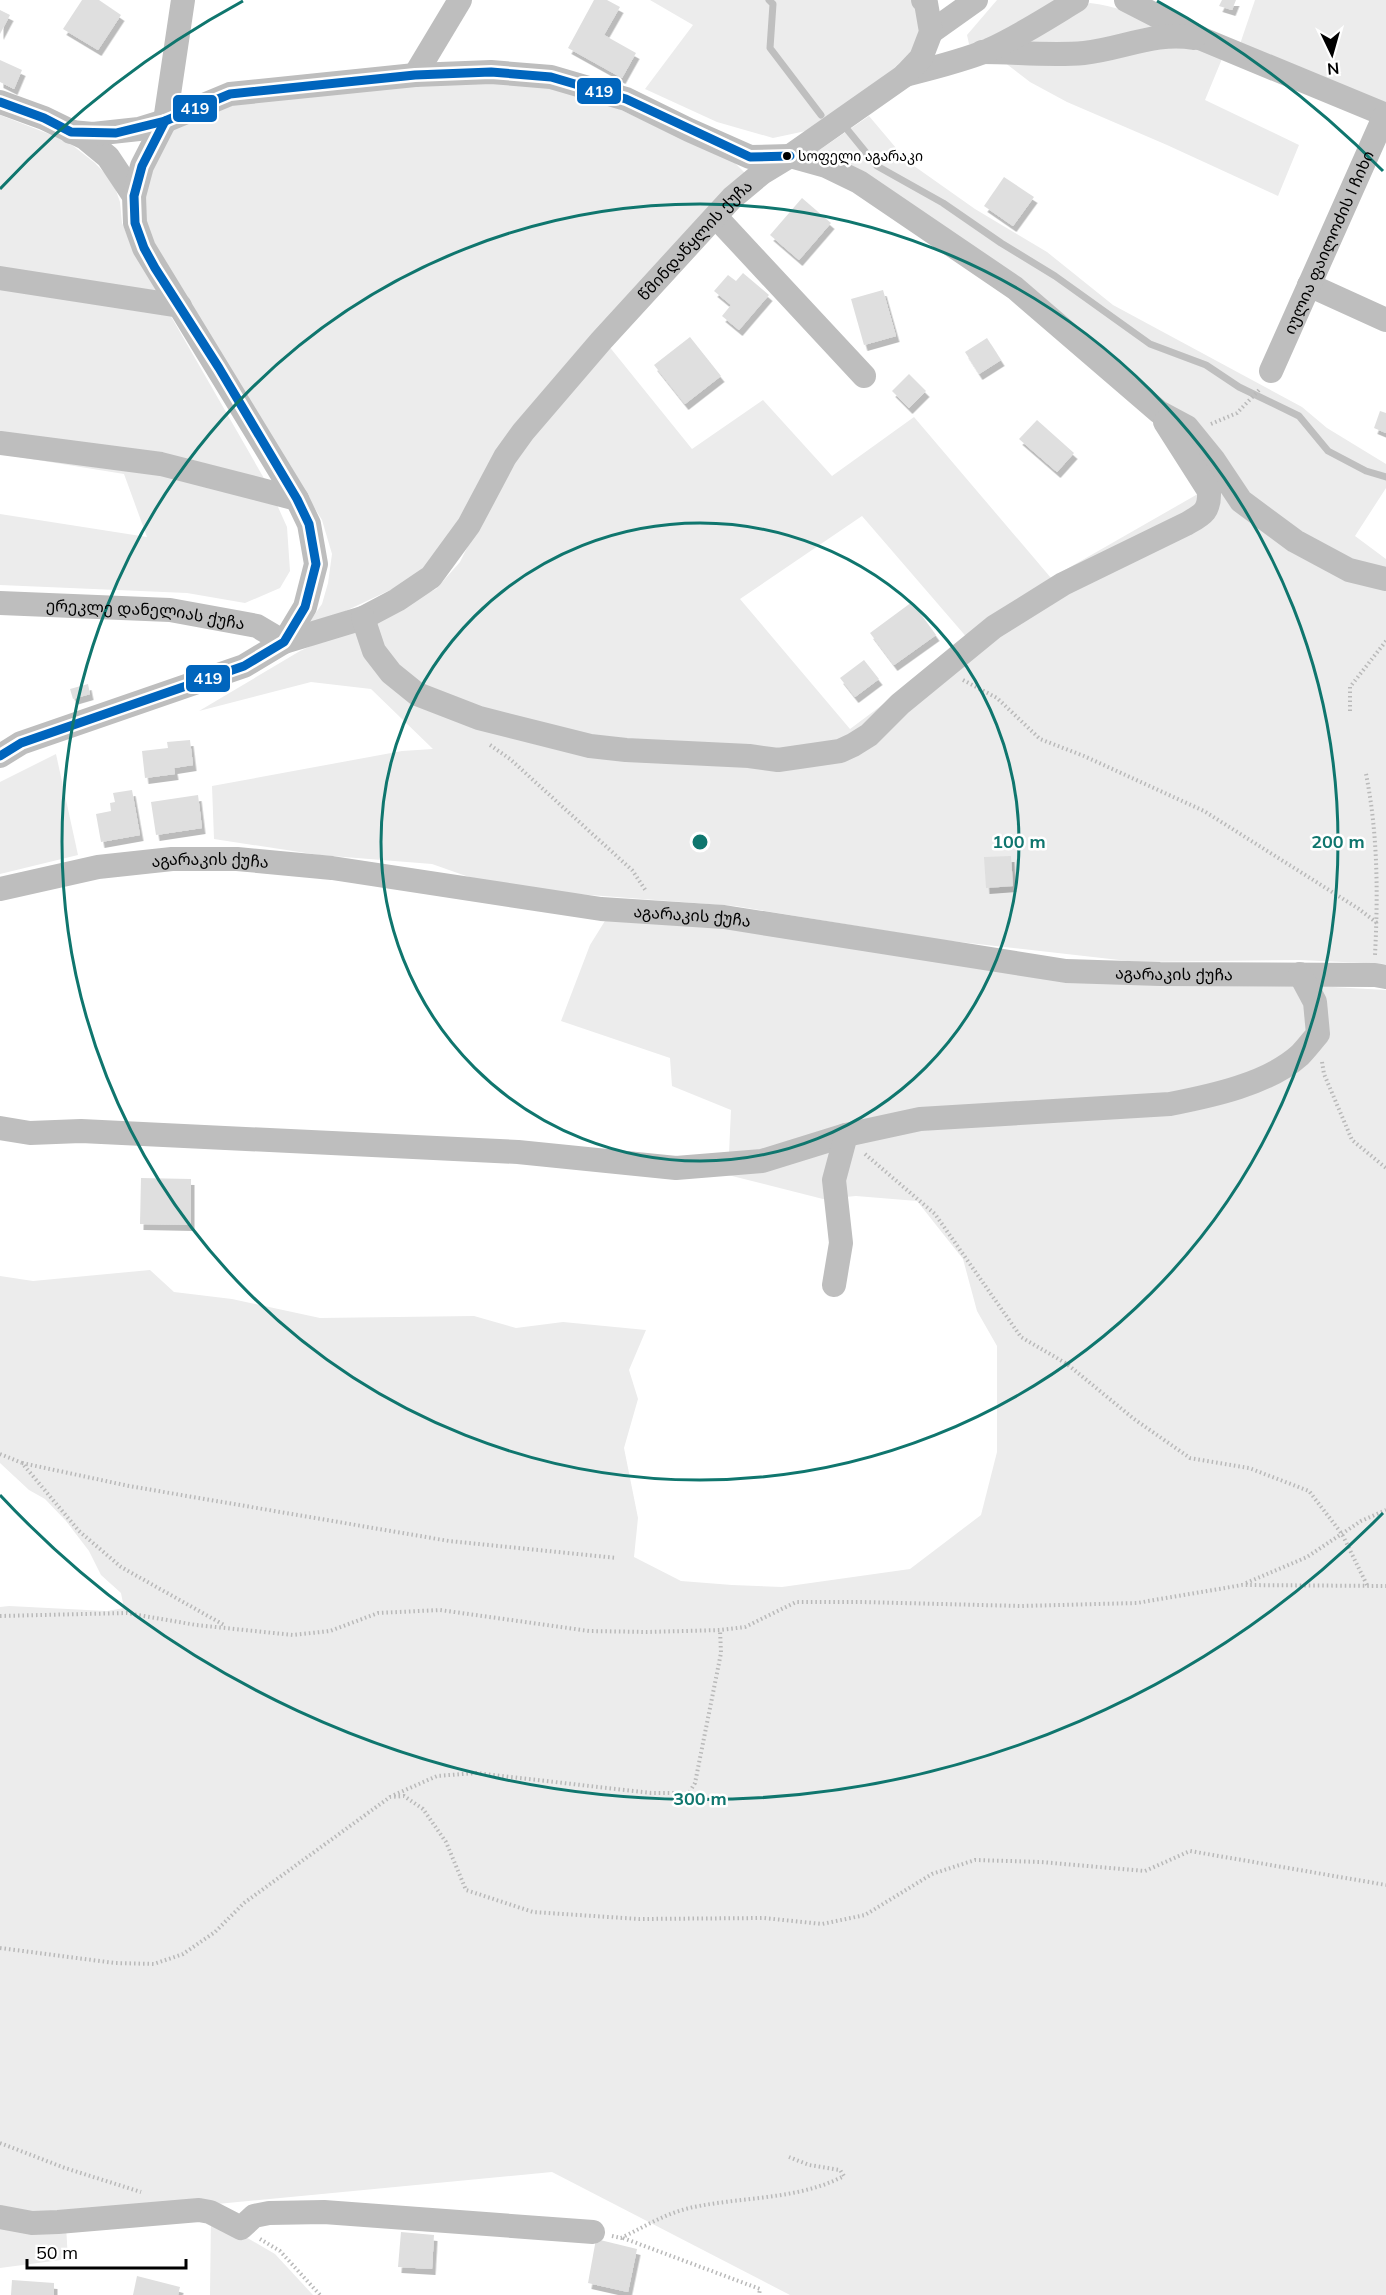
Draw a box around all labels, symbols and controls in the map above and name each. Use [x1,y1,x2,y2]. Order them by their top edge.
north arrow [1302,24,1362,84]
text: N [1326,58,1340,79]
line badge: 419 [576,77,622,105]
text: 419 [585,81,613,101]
line badge: 419 [172,94,218,123]
text: 419 [181,98,209,118]
place label: სოფელი აგარაკი [798,147,923,165]
street label: იულია ფაილოძის I ჩიხი [1279,147,1378,337]
marker: სოფელი აგარაკი [781,150,793,162]
street label: წმინდაწყლის ქუჩა [633,176,756,304]
street label: ერეკლე დანელიას ქუჩა [46,595,246,634]
line badge: 419 [185,664,231,693]
text: 419 [194,668,222,688]
text: 100 m [992,830,1046,853]
text: 200 m [1311,830,1365,853]
centre of rings [690,832,710,852]
street label: აგარაკის ქუჩა [150,849,270,872]
street label: აგარაკის ქუჩა [633,901,752,931]
street label: აგარაკის ქუჩა [1115,963,1233,984]
text: 300 m [673,1787,727,1810]
scale bar [27,2232,186,2270]
text: 50 m [36,2241,78,2264]

